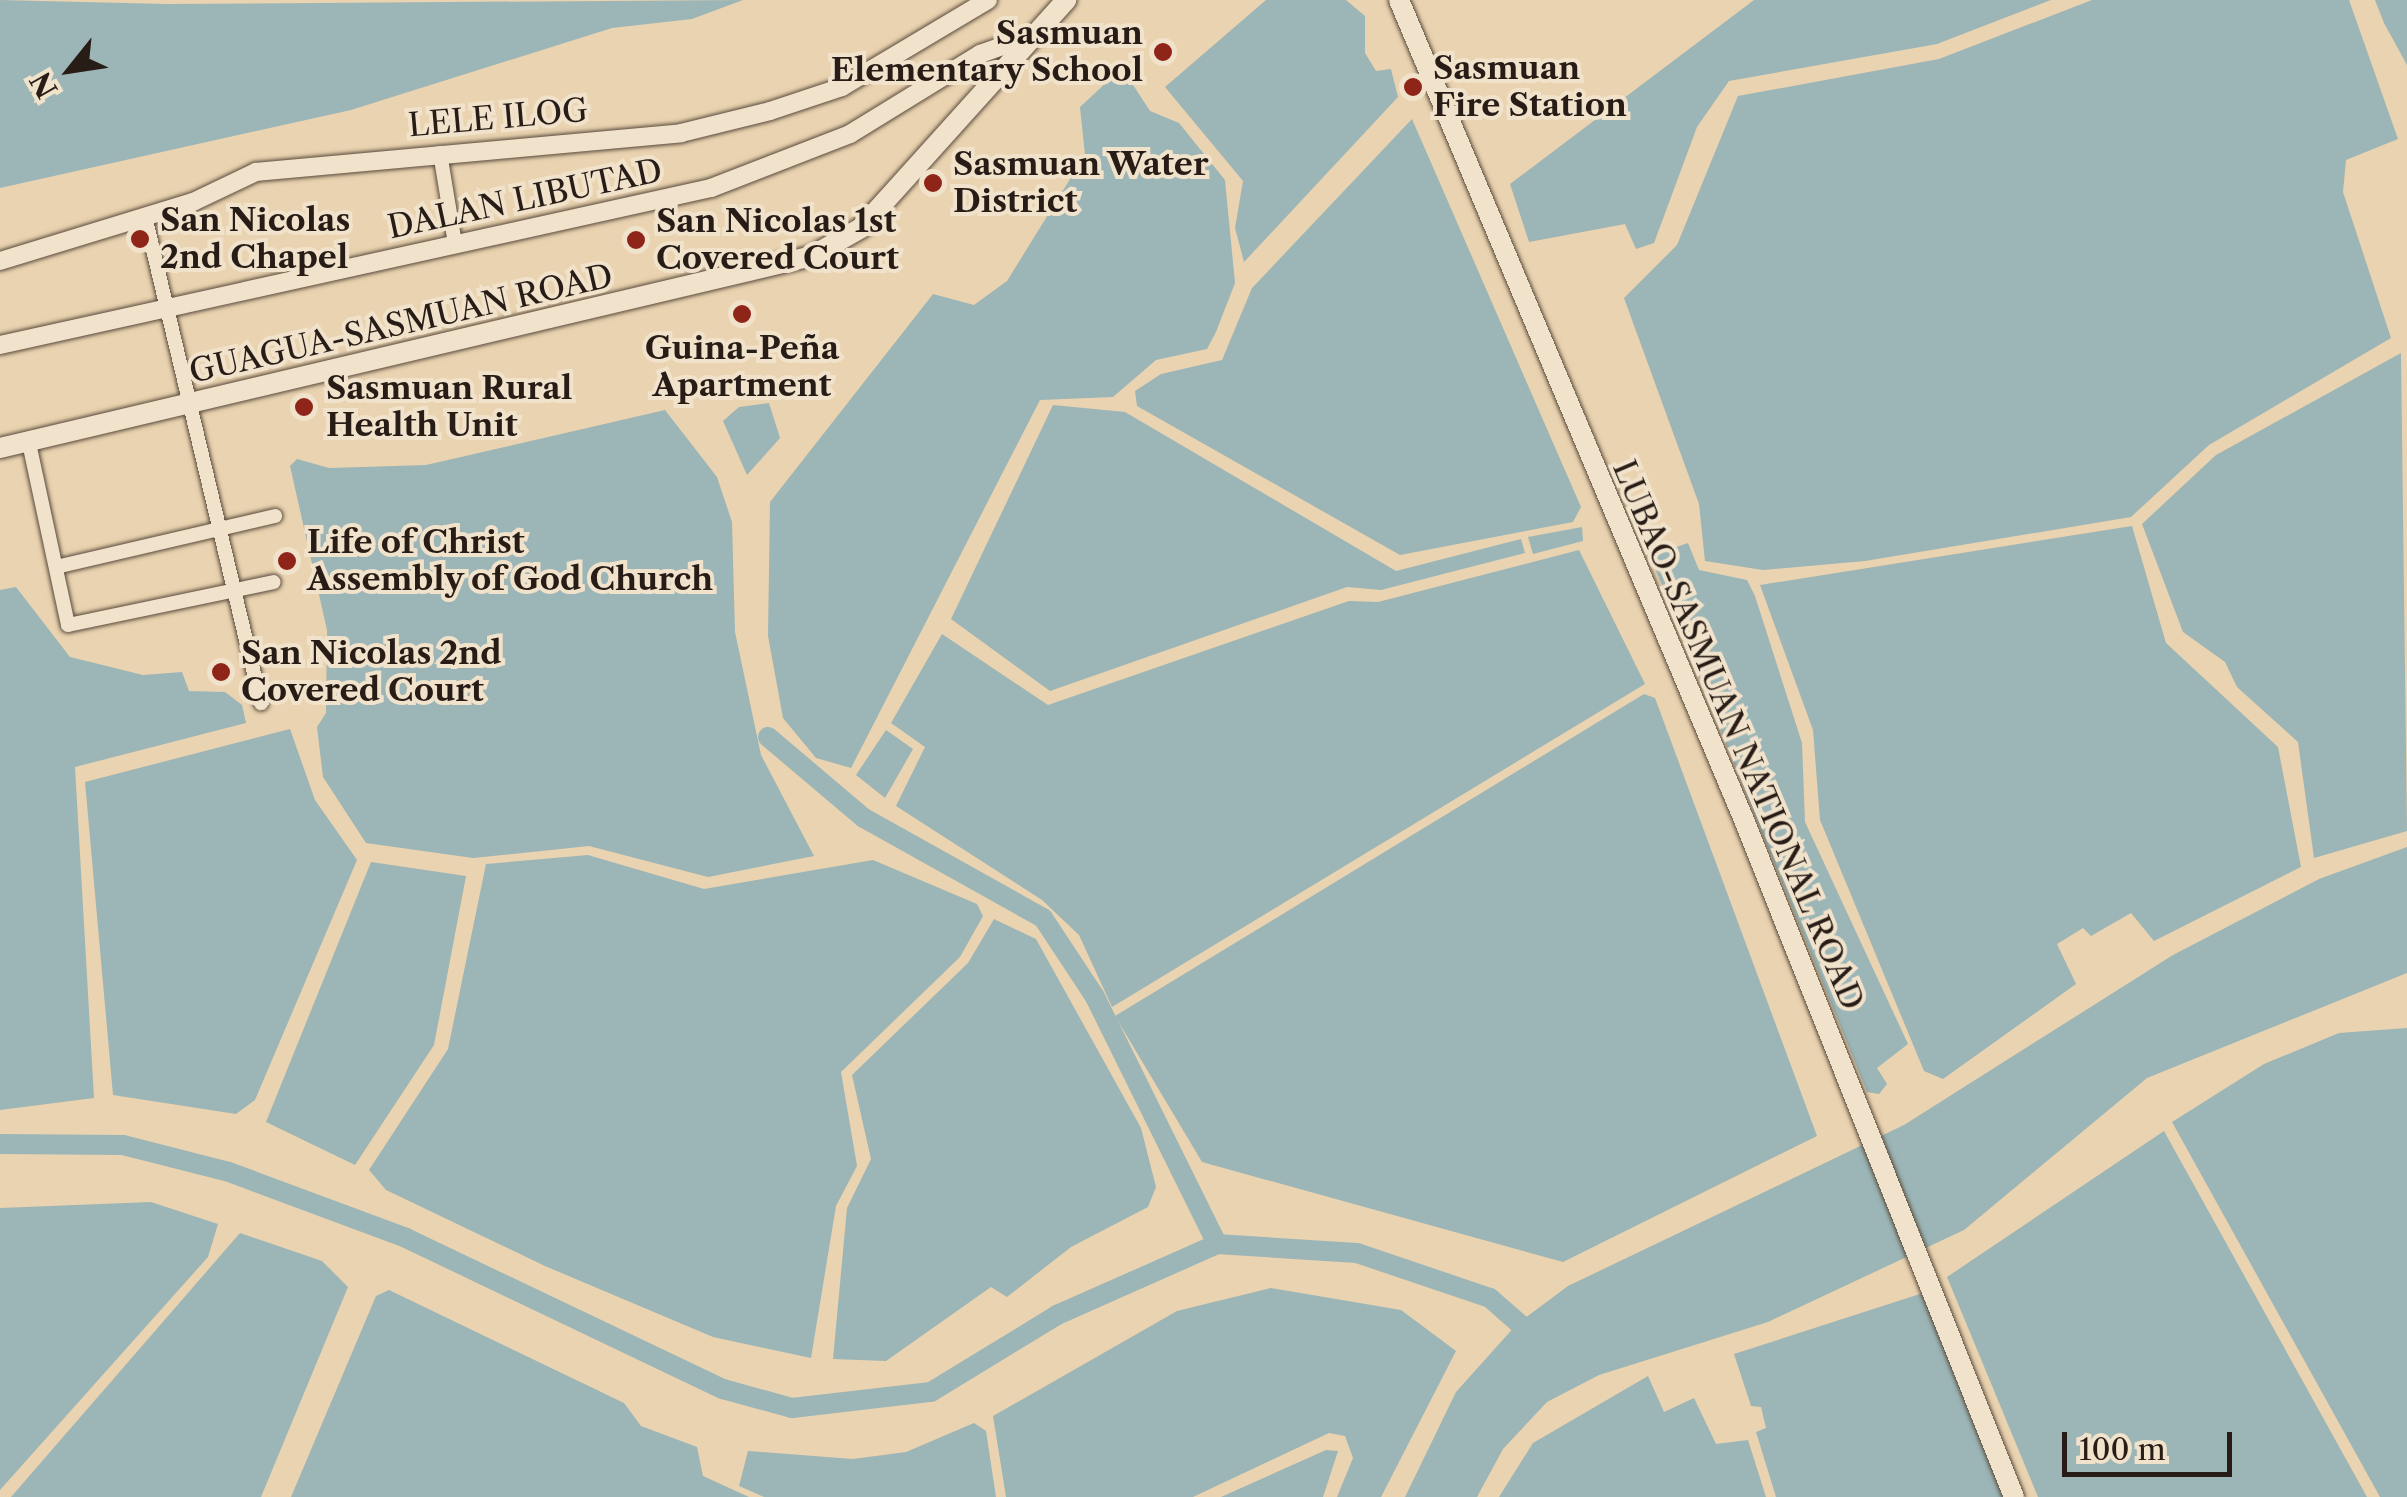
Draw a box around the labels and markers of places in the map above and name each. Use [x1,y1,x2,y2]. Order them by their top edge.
place label: Sasmuan Elementary School [830,15,1143,90]
marker: Sasmuan Elementary School [1152,41,1174,63]
place label: Sasmuan Fire Station [1433,50,1627,125]
marker: Sasmuan Fire Station [1402,76,1424,98]
place label: Sasmuan Water District [953,146,1210,221]
marker: Sasmuan Water District [922,172,944,194]
place label: San Nicolas 2nd Chapel [160,202,350,277]
place label: San Nicolas 1st Covered Court [656,203,899,278]
marker: San Nicolas 2nd Chapel [129,228,151,250]
marker: San Nicolas 1st Covered Court [625,229,647,251]
marker: Guina-Peña Apartment [731,303,753,325]
place label: Guina-Peña Apartment [645,330,839,405]
place label: Sasmuan Rural Health Unit [326,370,572,445]
marker: Sasmuan Rural Health Unit [291,394,317,420]
place label: Life of Christ Assembly of God Church [307,524,714,599]
marker: Life of Christ Assembly of God Church [276,550,298,572]
place label: San Nicolas 2nd Covered Court [241,635,501,710]
marker: San Nicolas 2nd Covered Court [210,661,232,683]

